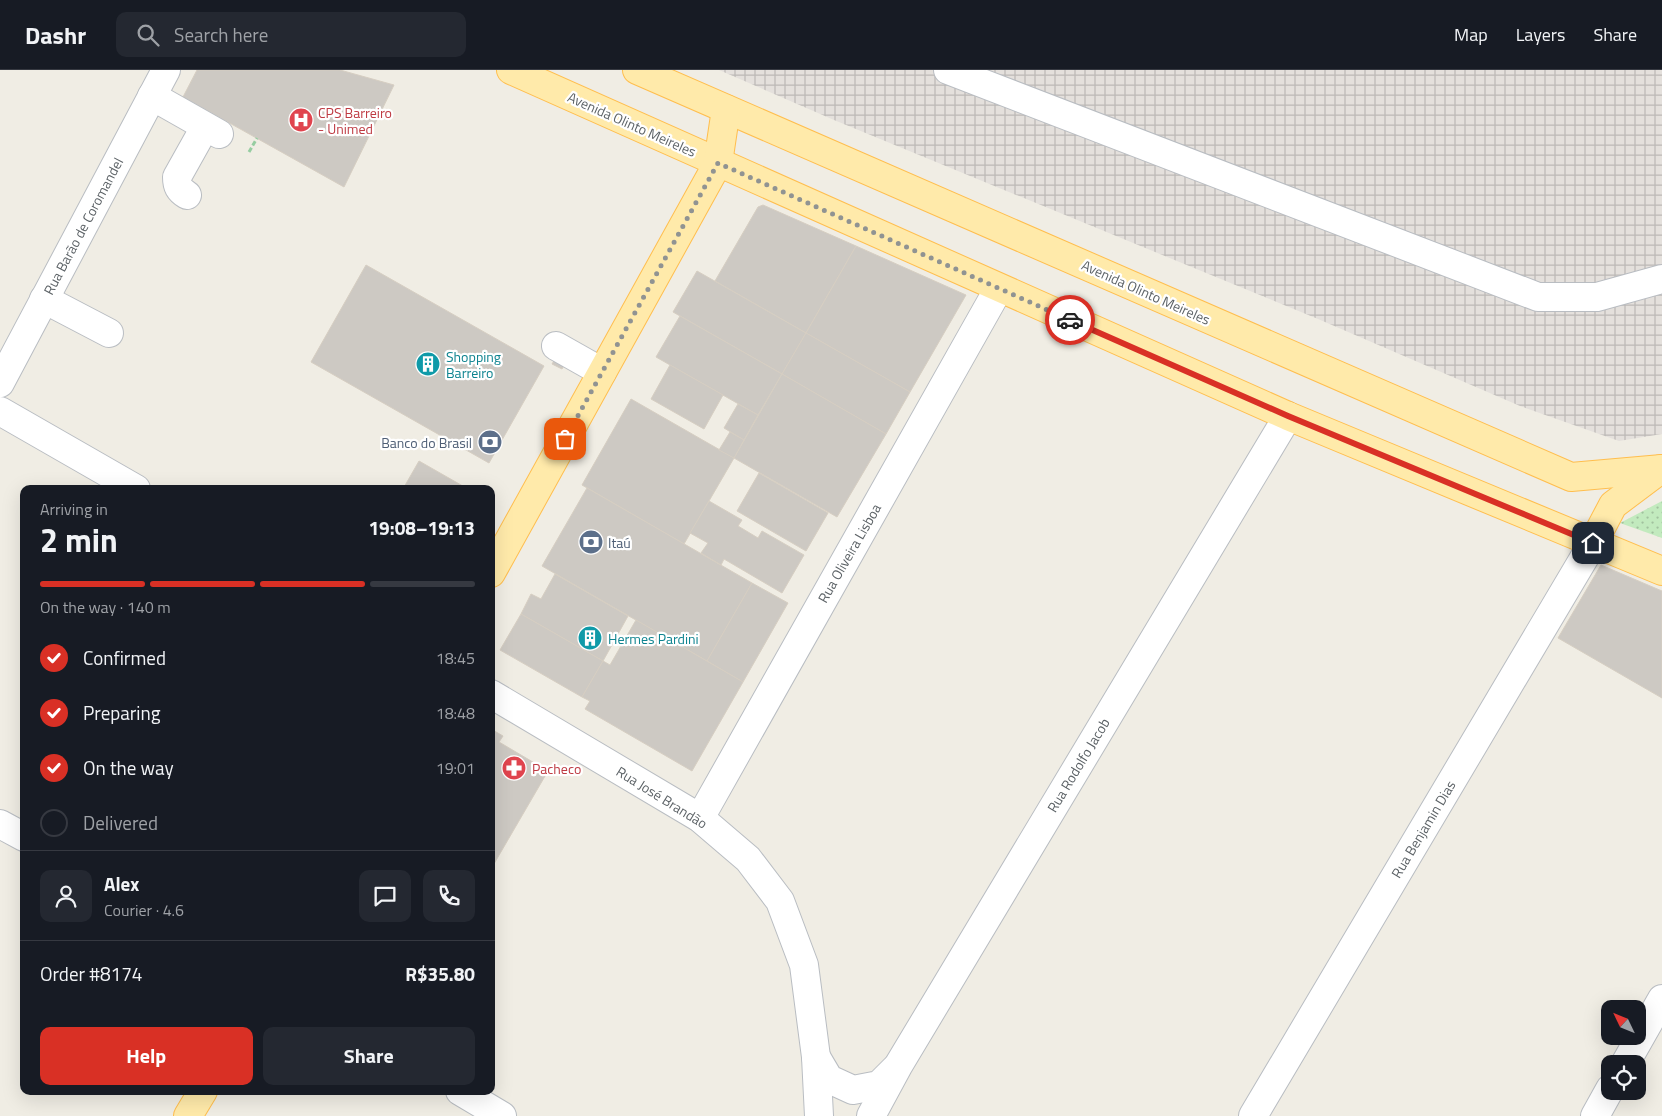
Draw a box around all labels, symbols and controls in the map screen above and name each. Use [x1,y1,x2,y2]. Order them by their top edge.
search box [116,12,466,57]
text: Dashr [25,17,86,53]
text: Search here [174,20,268,49]
icon: search [134,21,162,49]
text: Map [1454,21,1488,48]
text: Layers [1516,21,1565,48]
text: Share [1593,21,1637,48]
street label: Avenida Olinto Meireles [564,86,700,162]
place label: CPS Barreiro - Unimed [318,102,392,139]
hospital icon: CPS Barreiro - Unimed [288,107,314,133]
street label: Rua Barão de Coromandel [38,154,128,298]
street label: Avenida Olinto Meireles [1078,254,1214,330]
courier [1045,295,1095,345]
icon: car [1056,306,1084,334]
place label: Shopping Barreiro [446,346,501,383]
building icon: Shopping Barreiro [415,351,441,377]
pin [544,418,586,460]
icon: bag [551,425,579,453]
bank icon: Banco do Brasil [477,429,503,455]
place label: Banco do Brasil [381,432,472,453]
text: Arriving in [40,497,108,521]
street label: Rua Oliveira Lisboa [812,500,886,606]
text: 19:08–19:13 [368,513,475,542]
text: 2 min [40,516,118,564]
pin [1572,522,1614,564]
bank icon: Itaú [578,529,604,555]
icon: home [1579,529,1607,557]
place label: Itaú [608,532,631,553]
text: On the way · 140 m [40,595,171,619]
building icon: Hermes Pardini [577,625,603,651]
place label: Hermes Pardini [608,628,699,649]
text: Confirmed [83,643,166,672]
icon: check [40,644,68,672]
text: 18:45 [436,646,475,670]
text: Preparing [83,698,160,727]
icon: check [40,699,68,727]
text: 18:48 [436,701,475,725]
street label: Rua Rodolfo Jacob [1041,714,1115,816]
text: On the way [83,753,174,782]
icon: check [40,754,68,782]
pharmacy icon: Pacheco [501,755,527,781]
text: 19:01 [436,756,475,780]
place label: Pacheco [532,758,581,779]
street label: Rua José Brandão [612,761,712,833]
street label: Rua Benjamin Dias [1386,776,1460,882]
text: Delivered [83,808,158,837]
text: Alex [104,869,139,898]
button: person [40,870,92,922]
button: chat [359,870,411,922]
button: phone [423,870,475,922]
text: Courier · 4.6 [104,898,184,922]
text: Order #8174 [40,959,142,988]
text: R$35.80 [405,959,475,988]
north arrow [1601,1000,1646,1045]
map controls [1601,1000,1646,1100]
button: Help [40,1027,253,1085]
button: Share [263,1027,475,1085]
button: locate [1601,1055,1646,1100]

